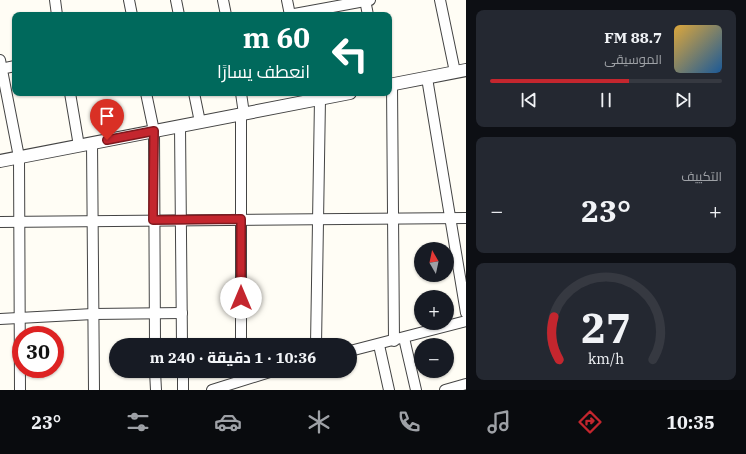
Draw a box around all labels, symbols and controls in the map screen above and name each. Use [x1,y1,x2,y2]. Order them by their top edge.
text: 60 m [243,19,310,56]
icon: left [324,28,376,80]
text: 88.7 FM [604,28,662,47]
text: الموسيقى [604,51,662,68]
text: انعطف يسارًا [217,60,310,83]
icon: previous [518,89,540,111]
icon: pause [595,89,617,111]
icon: next [672,89,694,111]
pin [90,99,124,140]
icon: arrive [96,105,118,127]
text: التكييف [681,168,722,185]
text: 23° [581,191,631,230]
text: − [490,196,503,225]
text: + [709,196,722,225]
north arrow [414,242,454,282]
map controls [414,242,454,378]
position arrow [220,277,262,319]
button: + [414,290,454,330]
text: 27 [581,299,631,353]
speed limit sign: 30 [12,326,64,378]
button: − [414,338,454,378]
text: 10:36 · 1 دقيقة · 240 m [150,348,316,367]
text: km/h [588,348,624,367]
icon: filters [124,408,152,436]
icon: car [214,408,242,436]
icon: climate [305,408,333,436]
icon: phone [395,408,423,436]
icon: music [485,408,513,436]
icon: directions [576,408,604,436]
text: 23° [31,411,61,434]
text: 10:35 [666,411,715,434]

